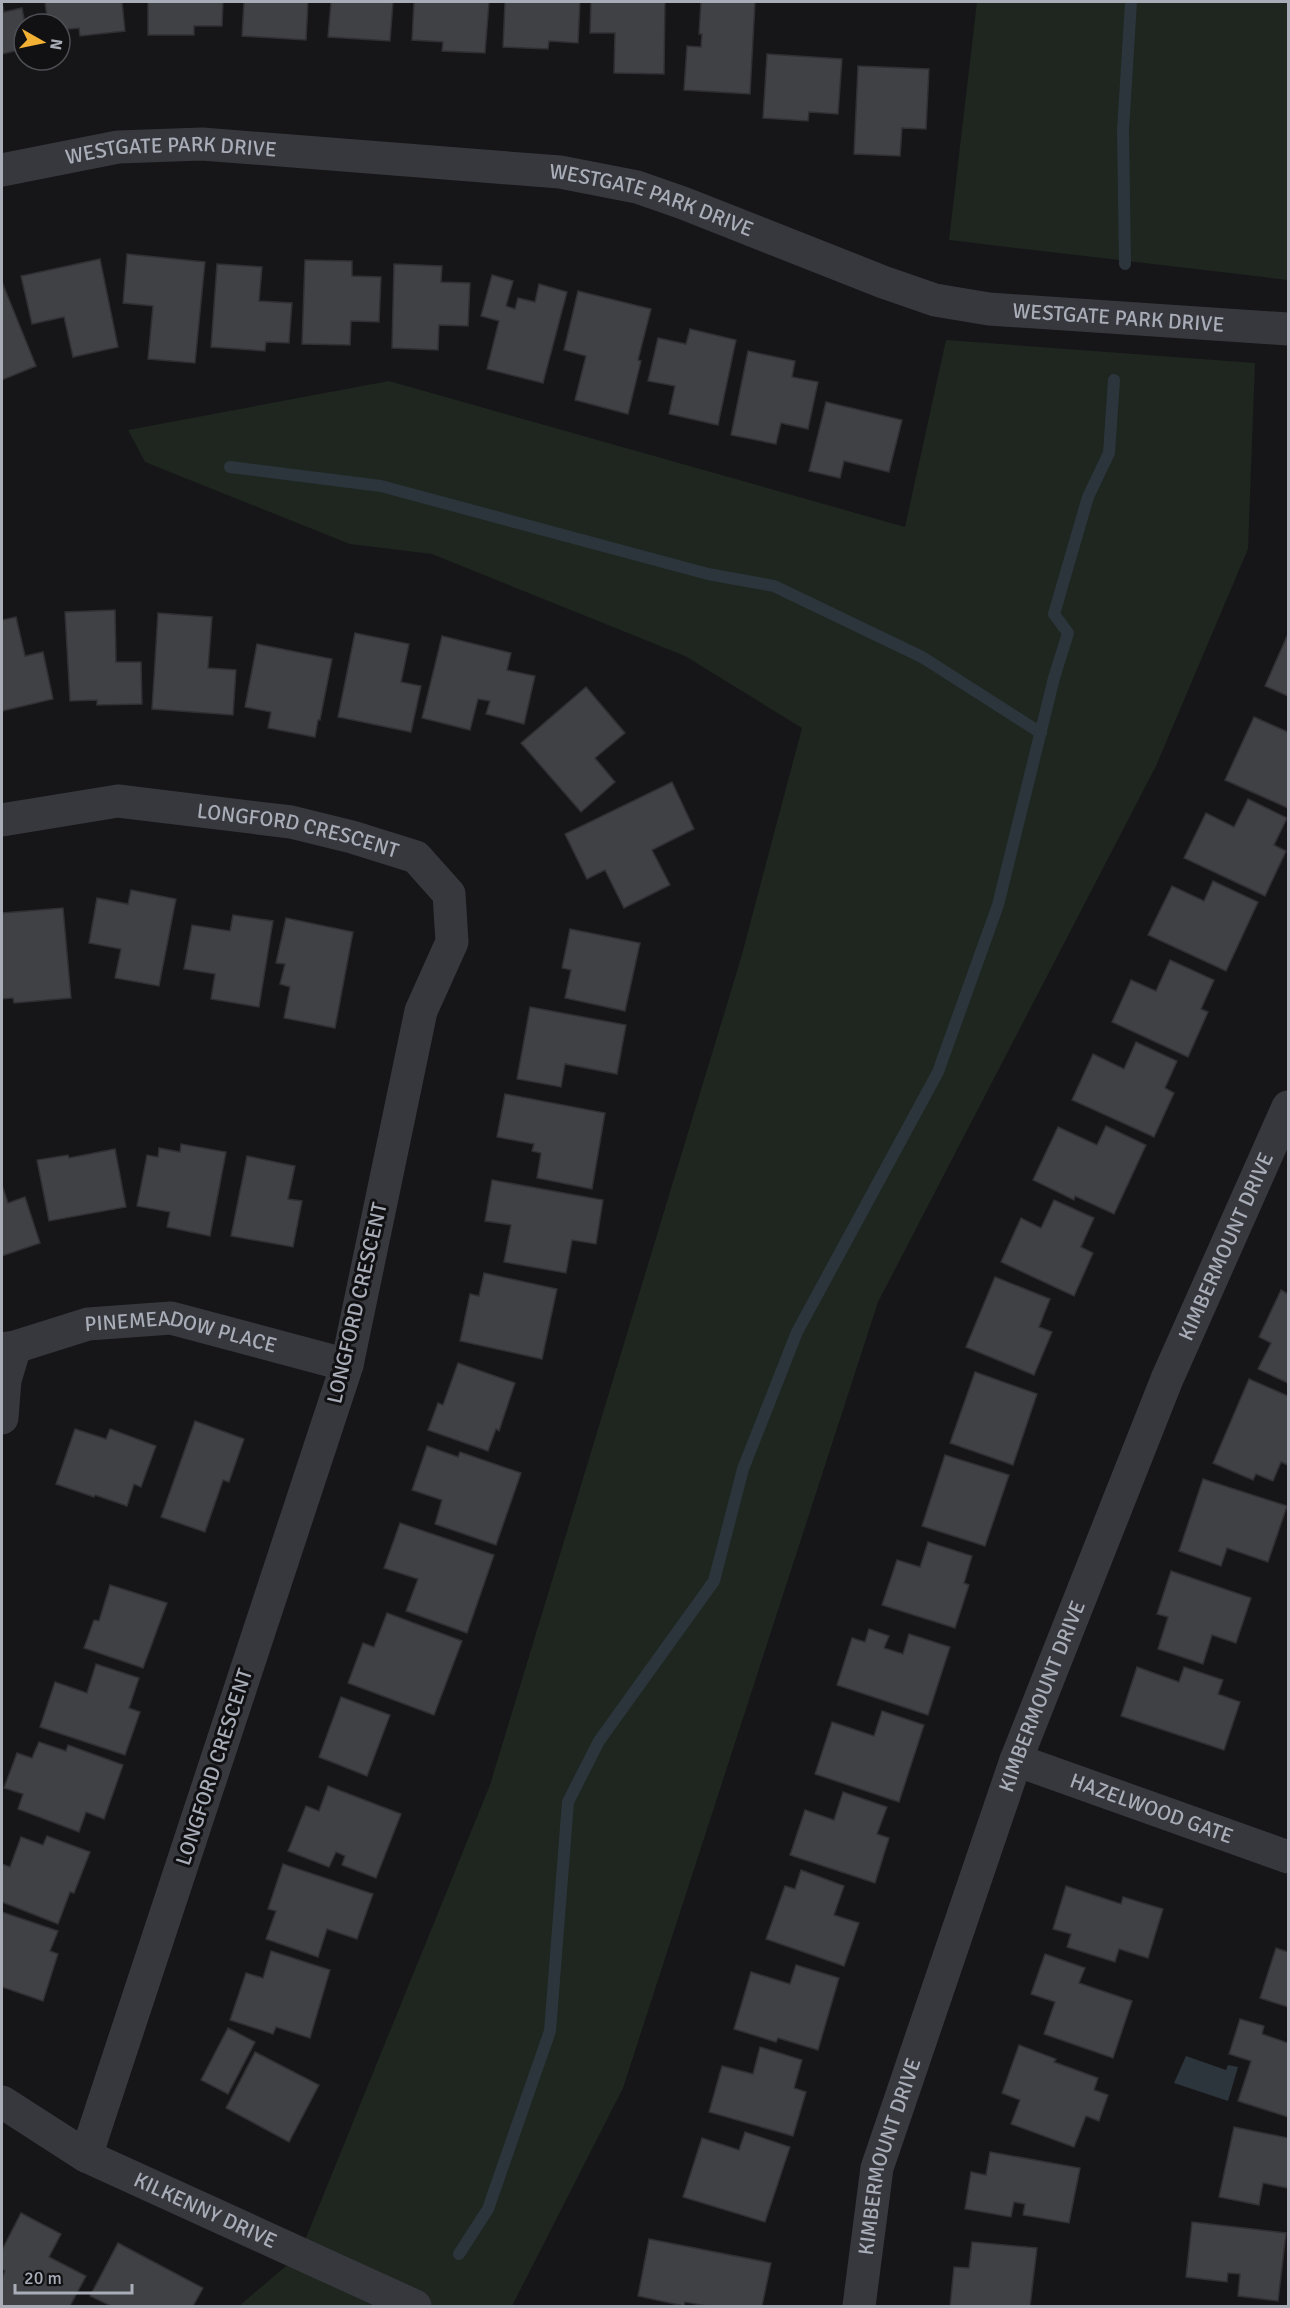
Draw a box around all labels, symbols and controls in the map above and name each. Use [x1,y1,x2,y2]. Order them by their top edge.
north arrow [12,12,72,72]
text: N [45,37,67,51]
street label: WESTGATE PARK DRIVE [63,131,278,170]
street label: WESTGATE PARK DRIVE [549,158,757,242]
street label: WESTGATE PARK DRIVE [1012,298,1225,338]
street label: LONGFORD CRESCENT [196,798,402,864]
street label: KIMBERMOUNT DRIVE [1173,1148,1279,1345]
street label: LONGFORD CRESCENT [321,1199,393,1406]
street label: PINEMEADOW PLACE [84,1305,280,1359]
street label: KIMBERMOUNT DRIVE [993,1597,1091,1795]
street label: LONGFORD CRESCENT [170,1665,258,1869]
street label: HAZELWOOD GATE [1067,1767,1237,1849]
street label: KIMBERMOUNT DRIVE [853,2054,927,2257]
street label: KILKENNY DRIVE [130,2167,281,2254]
scale bar [15,2257,132,2295]
text: 20 m [24,2267,62,2289]

